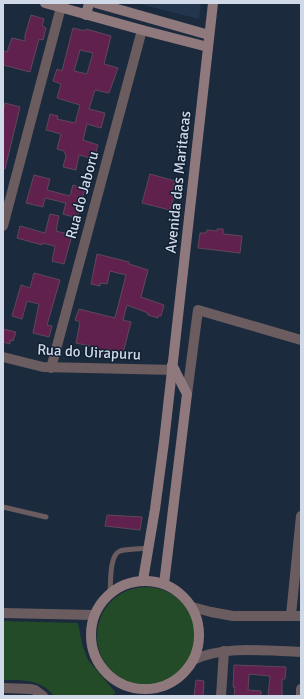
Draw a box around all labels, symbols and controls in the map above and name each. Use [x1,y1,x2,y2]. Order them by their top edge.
street label: Avenida das Maritacas [162,109,194,254]
street label: Rua do Jaboru [62,149,102,241]
street label: Rua do Uirapuru [37,340,141,364]

